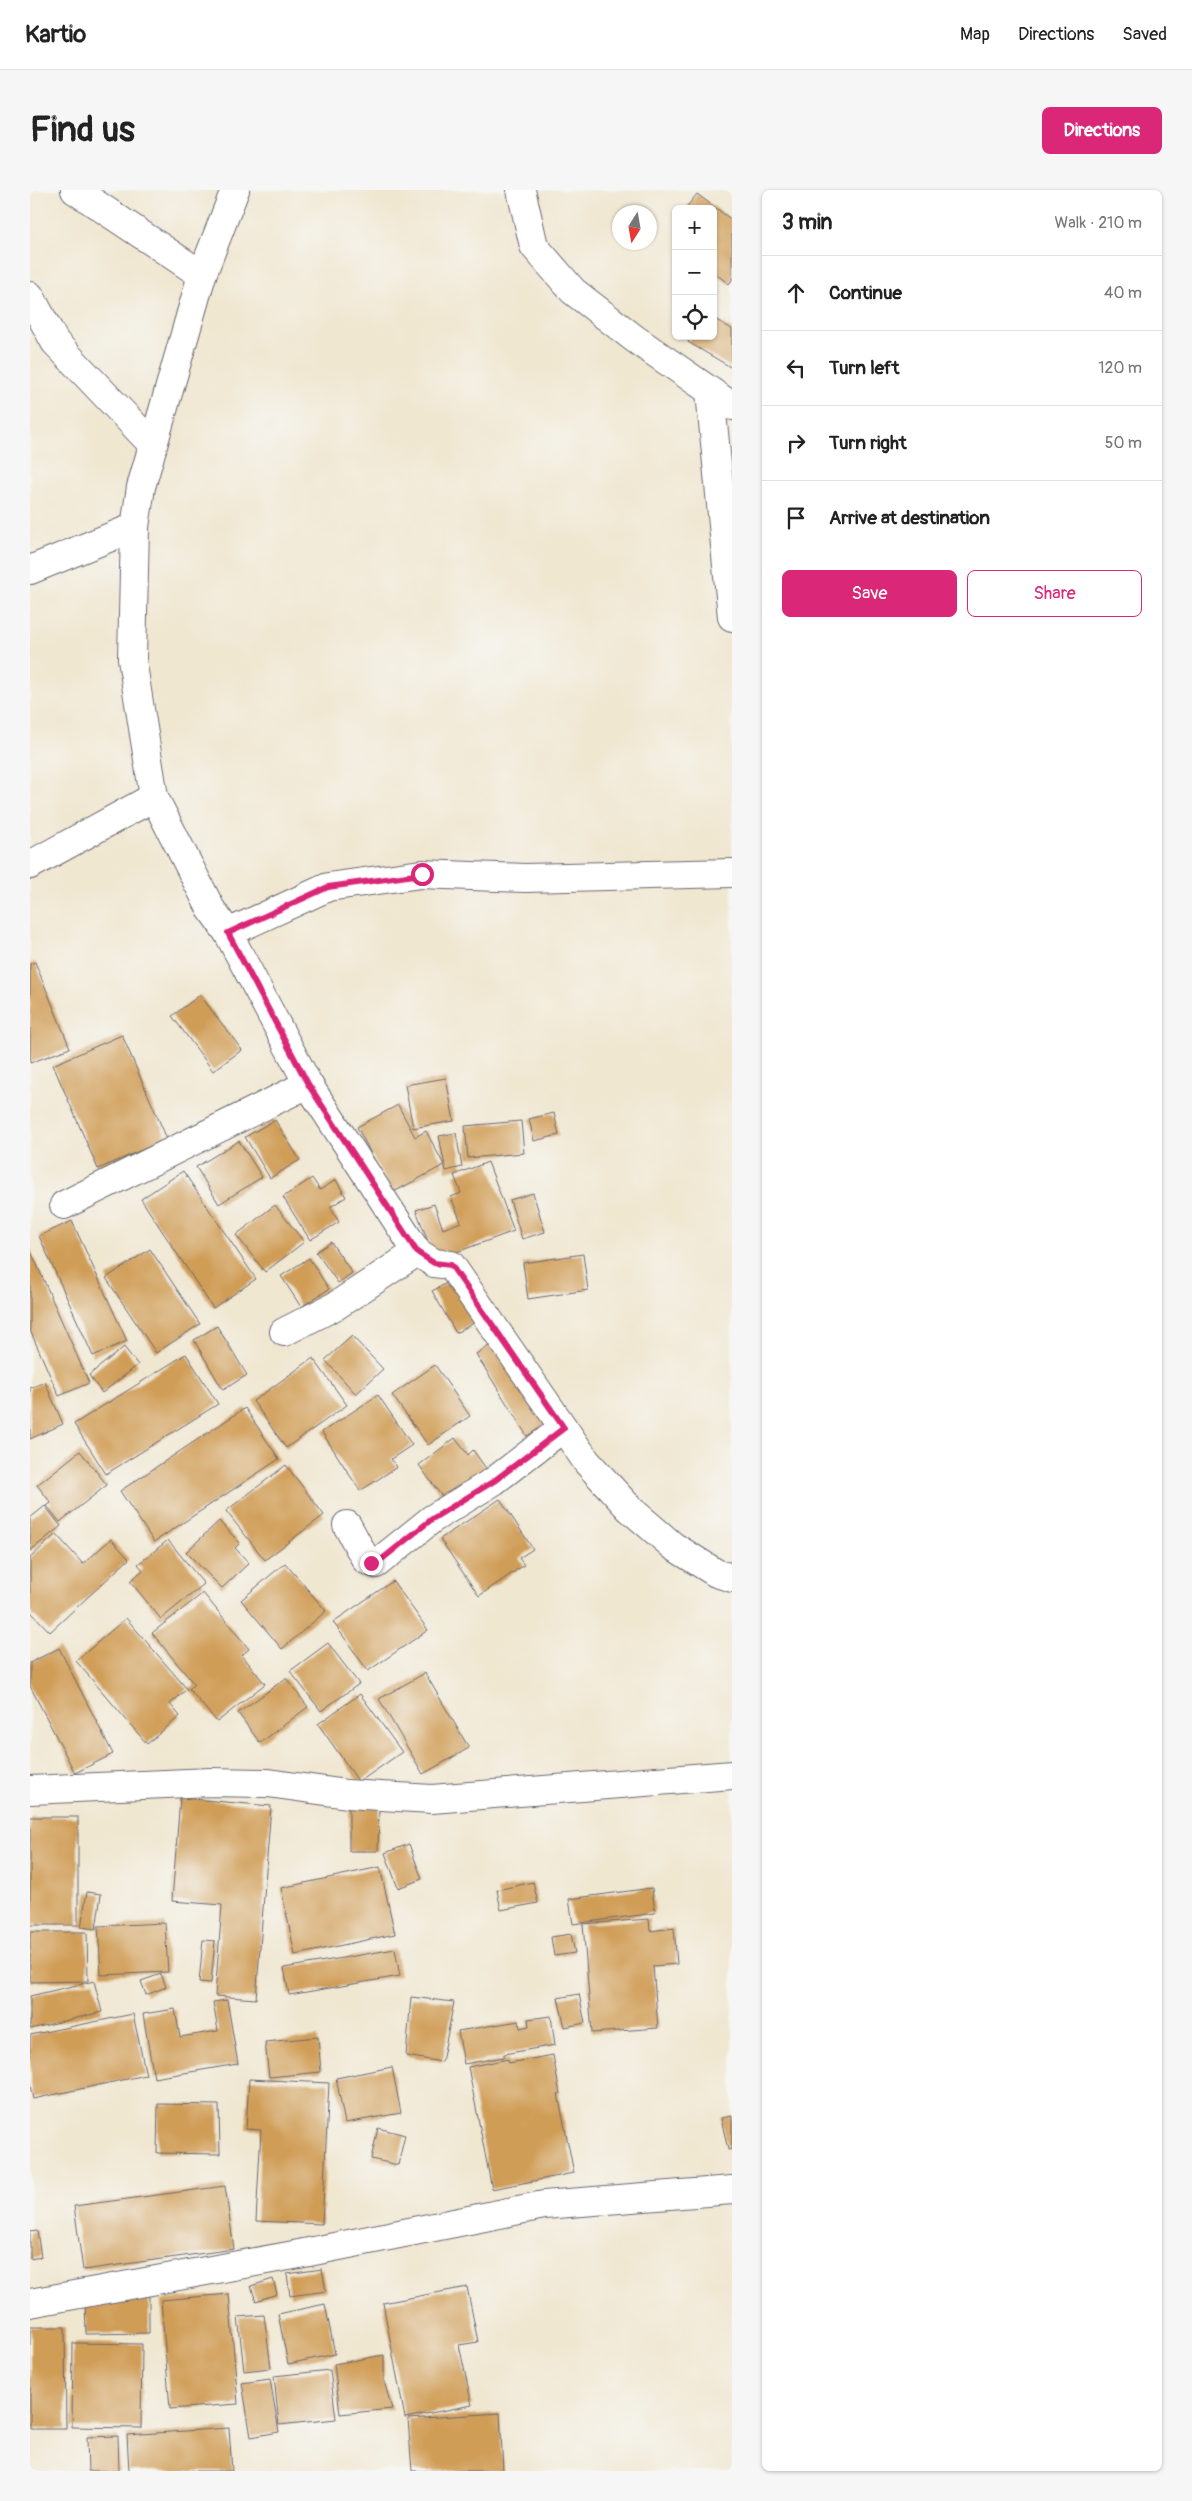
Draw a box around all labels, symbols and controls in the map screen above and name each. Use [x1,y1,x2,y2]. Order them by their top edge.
text: Kartio [25,20,86,49]
text: Map [960,23,990,46]
text: Directions [1018,23,1094,46]
text: Saved [1122,23,1167,46]
button: Directions [1042,107,1162,154]
text: Find us [30,108,135,152]
north arrow [612,205,657,250]
map controls [672,205,717,340]
button: + [672,205,717,250]
text: 3 min [782,209,832,236]
text: Walk · 210 m [1054,213,1142,233]
button: − [672,250,717,295]
icon: ahead [782,279,810,307]
text: Continue [829,281,902,305]
text: 40 m [1104,283,1142,303]
button: locate [672,295,717,340]
icon: left [782,354,810,382]
text: Turn left [829,356,899,380]
text: 120 m [1098,358,1142,378]
icon: right [782,429,810,457]
text: Turn right [829,431,907,455]
text: 50 m [1105,433,1142,453]
icon: arrive [782,504,810,532]
text: Arrive at destination [829,506,990,530]
button: Save [782,570,957,617]
button: Share [967,570,1142,617]
route start [411,863,434,886]
route end [360,1552,383,1575]

